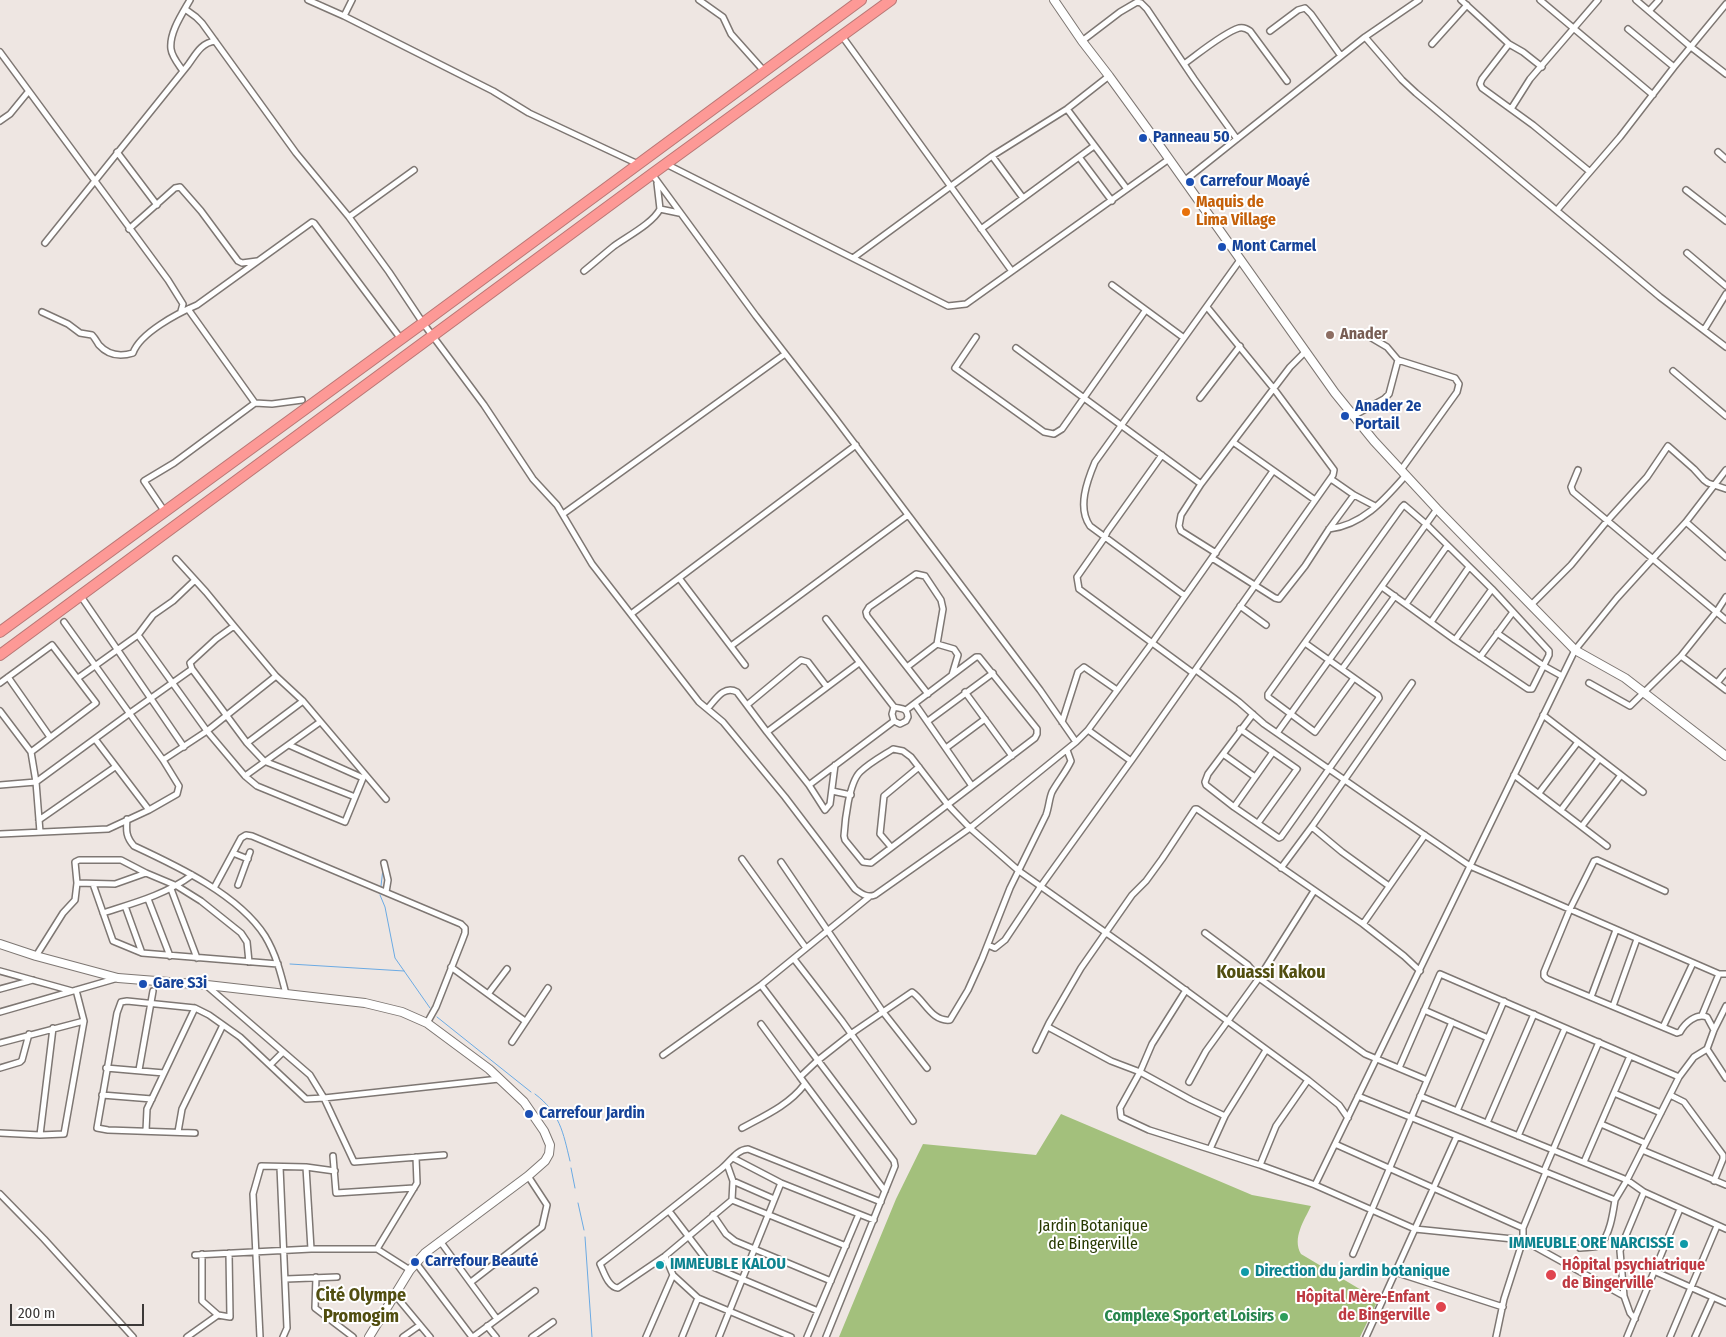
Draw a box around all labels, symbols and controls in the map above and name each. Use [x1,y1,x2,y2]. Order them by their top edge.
place label: Panneau 50 [1153,128,1230,148]
marker: Panneau 50 [1137,132,1149,144]
place label: Carrefour Moayé [1200,172,1310,192]
marker: Carrefour Moayé [1184,176,1196,188]
place label: Maquis de Lima Village [1196,193,1276,231]
marker: Maquis de Lima Village [1180,206,1192,218]
place label: Mont Carmel [1232,237,1316,257]
marker: Mont Carmel [1216,241,1228,253]
place label: Anader [1340,325,1388,345]
marker: Anader [1324,329,1336,341]
place label: Anader 2e Portail [1355,397,1421,435]
marker: Anader 2e Portail [1339,410,1351,422]
district label: Kouassi Kakou [1216,962,1326,984]
place label: Gare S3i [153,974,207,994]
marker: Gare S3i [137,978,149,990]
place label: Carrefour Jardin [539,1104,645,1124]
marker: Carrefour Jardin [523,1108,535,1120]
park label: Jardin Botanique de Bingerville [1038,1217,1148,1255]
place label: IMMEUBLE ORE NARCISSE [1509,1234,1674,1254]
marker: IMMEUBLE ORE NARCISSE [1678,1238,1690,1250]
place label: Carrefour Beauté [425,1252,538,1272]
place label: IMMEUBLE KALOU [670,1255,786,1275]
marker: Carrefour Beauté [409,1256,421,1268]
place label: Hôpital psychiatrique de Bingerville [1562,1256,1705,1294]
marker: IMMEUBLE KALOU [654,1259,666,1271]
place label: Direction du jardin botanique [1255,1262,1450,1282]
marker: Direction du jardin botanique [1239,1266,1251,1278]
marker: Hôpital psychiatrique de Bingerville [1544,1268,1558,1282]
district label: Cité Olympe Promogim [316,1285,406,1328]
place label: Hôpital Mère-Enfant de Bingerville [1296,1288,1430,1326]
scale bar [12,1294,146,1326]
marker: Hôpital Mère-Enfant de Bingerville [1434,1300,1448,1314]
text: 200 m [18,1304,55,1322]
place label: Complexe Sport et Loisirs [1104,1307,1274,1327]
marker: Complexe Sport et Loisirs [1278,1311,1290,1323]

